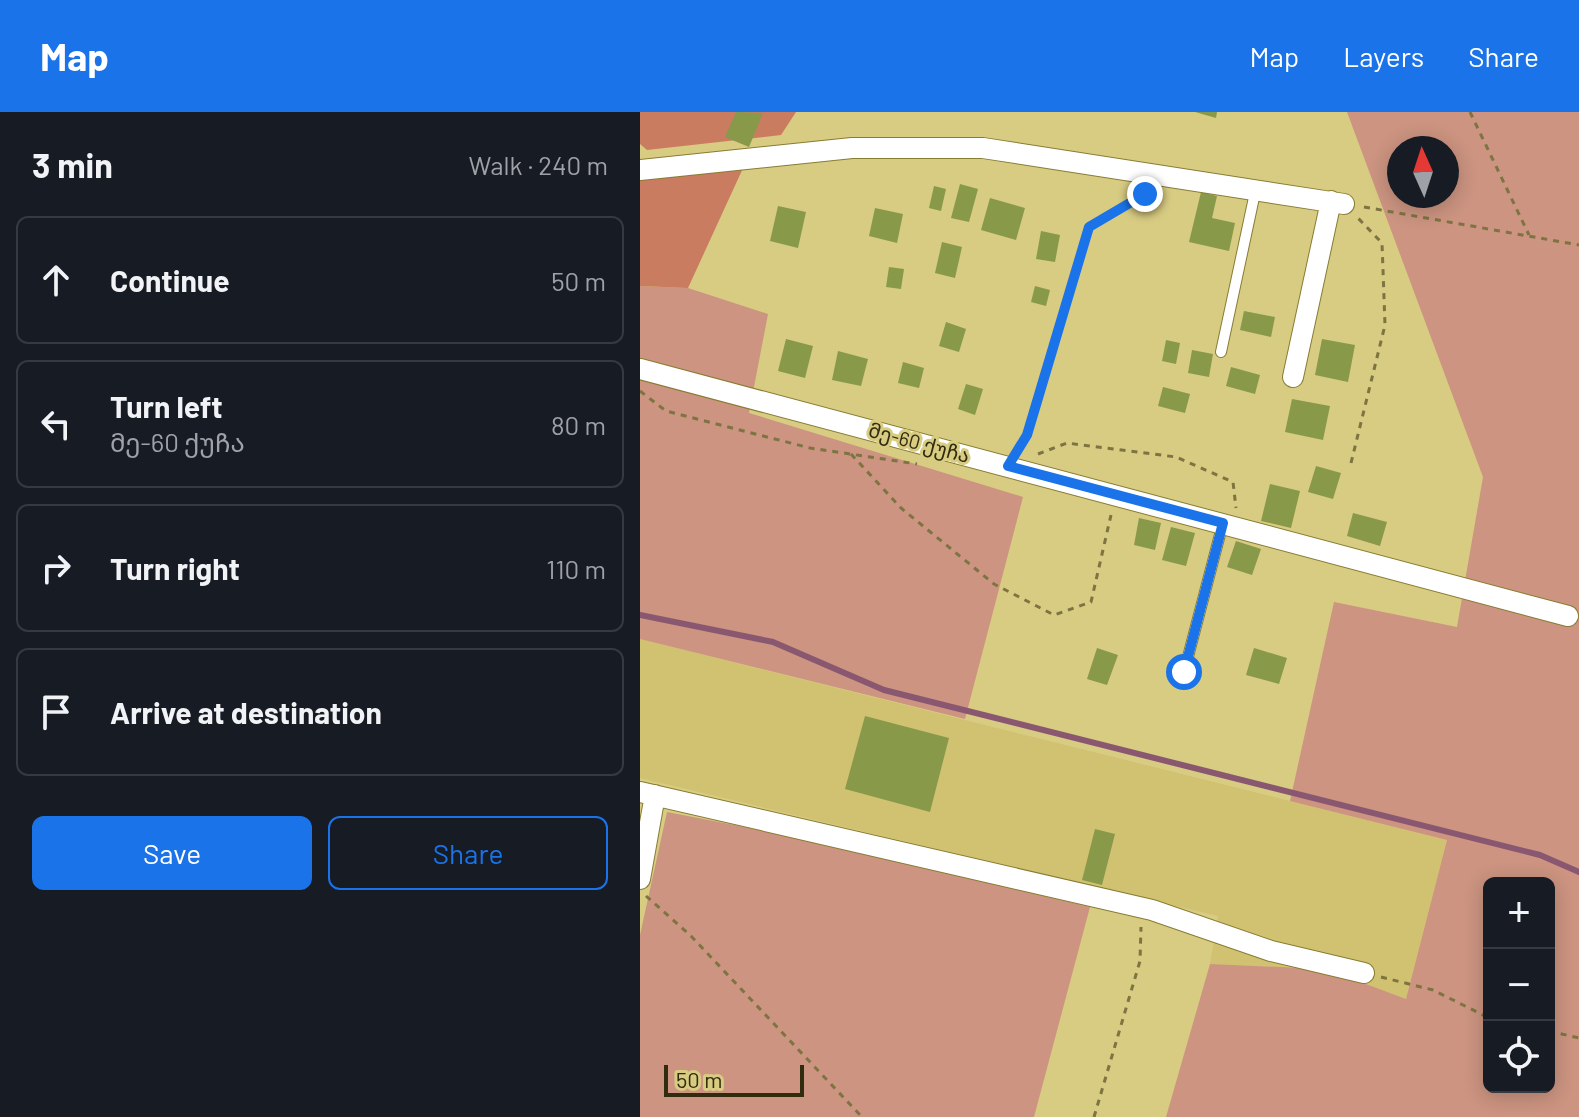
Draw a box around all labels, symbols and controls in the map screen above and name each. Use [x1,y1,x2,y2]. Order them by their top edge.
text: Map [40,33,109,79]
text: Map [1249,39,1299,73]
text: Layers [1343,39,1424,73]
text: Share [1468,39,1539,73]
north arrow [1387,136,1459,208]
text: 3 min [32,144,113,185]
text: Walk · 240 m [469,149,608,180]
route end [1127,176,1163,212]
icon: ahead [34,258,78,302]
text: Continue [110,262,230,298]
text: 50 m [551,265,606,296]
text: Turn left [110,388,223,424]
icon: left [34,402,78,446]
text: 80 m [551,409,606,440]
street label: მე-60 ქუჩა [866,417,972,468]
text: მე-60 ქუჩა [110,426,245,457]
icon: right [34,546,78,590]
text: Turn right [110,550,240,586]
text: 110 m [546,553,606,584]
route start [1166,654,1202,690]
icon: arrive [34,690,78,734]
text: Arrive at destination [110,694,382,730]
button: Save [32,816,312,890]
button: Share [328,816,608,890]
map controls [1483,877,1555,1093]
button: + [1483,877,1555,949]
button: − [1483,949,1555,1021]
button: locate [1483,1021,1555,1093]
scale bar [664,1061,804,1097]
text: 50 m [676,1066,722,1092]

